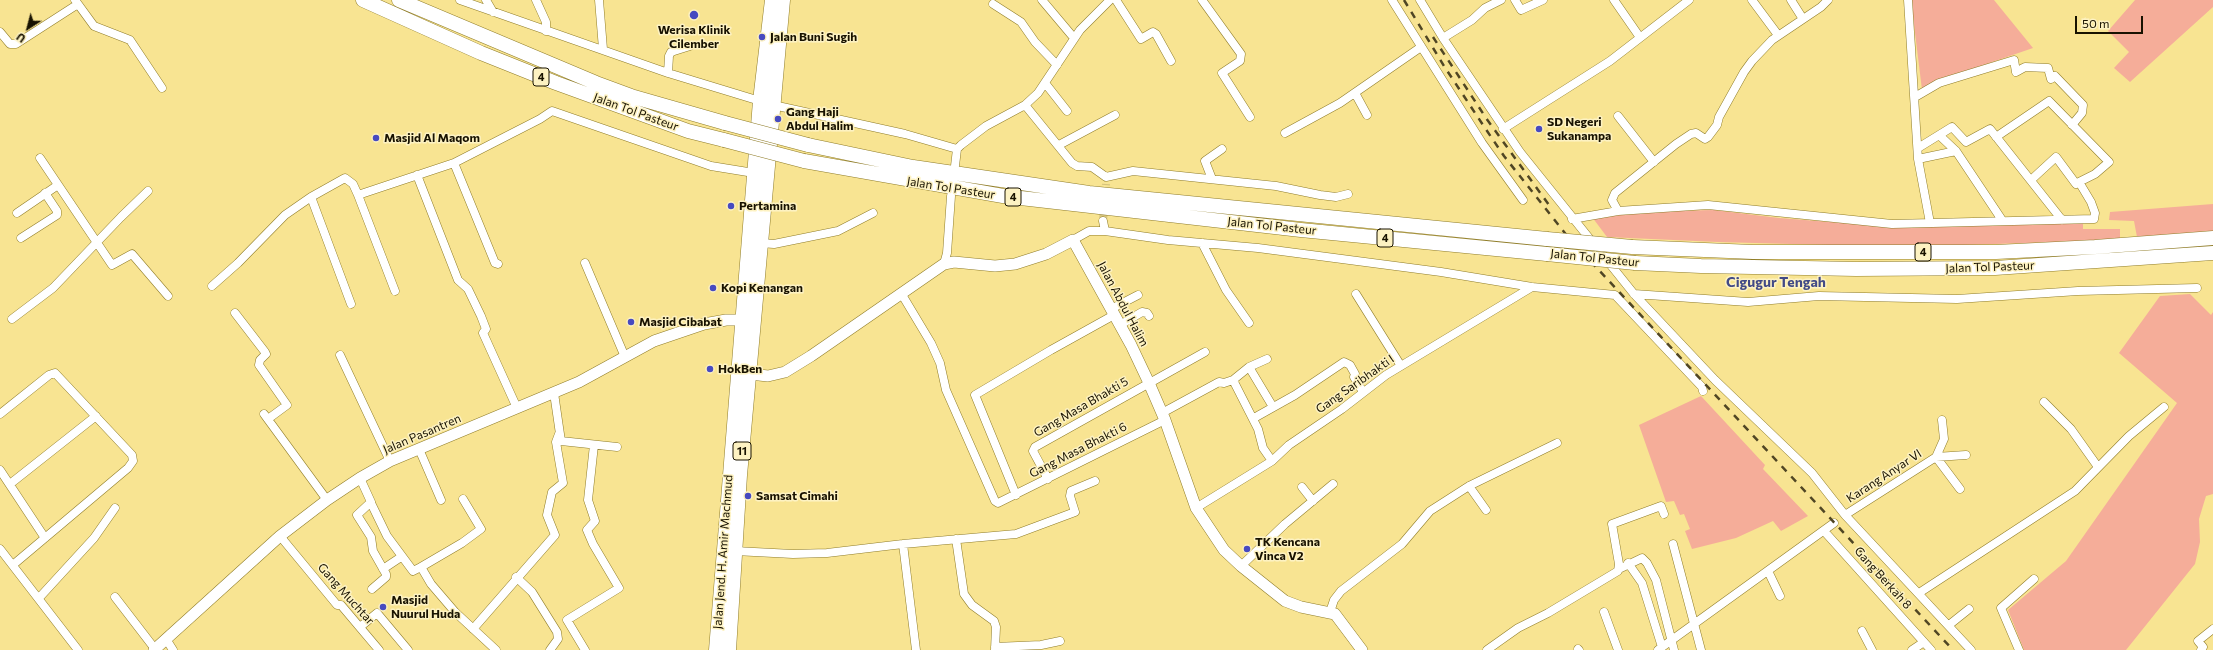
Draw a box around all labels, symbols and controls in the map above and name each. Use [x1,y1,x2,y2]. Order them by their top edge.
north arrow [8,8,48,48]
scale bar [2077,8,2145,34]
marker: Werisa Klinik Cilember [688,9,700,21]
text: 50 m [2082,16,2110,30]
place label: Werisa Klinik Cilember [658,23,730,51]
place label: Jalan Buni Sugih [770,30,857,44]
text: U [14,31,28,46]
marker: Jalan Buni Sugih [757,32,767,42]
road number: 4 [533,68,549,86]
street label: Jalan Tol Pasteur [592,90,680,134]
place label: Gang Haji Abdul Halim [786,105,854,133]
marker: Gang Haji Abdul Halim [773,114,783,124]
place label: SD Negeri Sukanampa [1547,115,1611,143]
marker: SD Negeri Sukanampa [1534,124,1544,134]
place label: Masjid Al Maqom [384,131,480,145]
marker: Masjid Al Maqom [371,133,381,143]
street label: Jalan Tol Pasteur [906,174,996,202]
road number: 4 [1005,188,1021,206]
place label: Pertamina [739,199,796,213]
marker: Pertamina [726,201,736,211]
street label: Jalan Tol Pasteur [1227,214,1317,238]
road number: 4 [1377,229,1393,247]
road number: 4 [1915,243,1931,261]
street label: Jalan Tol Pasteur [1550,246,1640,270]
street label: Jalan Tol Pasteur [1945,258,2035,276]
street label: Jalan Abdul Halim [1094,259,1152,349]
district label: Cigugur Tengah [1726,274,1826,290]
place label: Kopi Kenangan [721,281,803,295]
marker: Kopi Kenangan [708,283,718,293]
place label: Masjid Cibabat [639,315,722,329]
marker: Masjid Cibabat [626,317,636,327]
street label: Gang Saribhakti I [1313,352,1397,416]
place label: HokBen [718,362,762,376]
marker: HokBen [705,364,715,374]
street label: Gang Masa Bhakti 5 [1031,374,1131,440]
street label: Jalan Pasantren [381,411,463,457]
street label: Gang Masa Bhakti 6 [1027,419,1129,481]
road number: 11 [733,442,751,460]
street label: Karang Anyar VI [1844,446,1924,506]
street label: Jalan Jend. H. Amir Machmud [710,474,736,630]
place label: Samsat Cimahi [756,489,838,503]
marker: Samsat Cimahi [743,491,753,501]
place label: TK Kencana Vinca V2 [1255,535,1320,563]
marker: TK Kencana Vinca V2 [1242,544,1252,554]
street label: Gang Berkah 8 [1851,544,1915,612]
street label: Gang Muchtar [315,560,377,628]
place label: Masjid Nuurul Huda [391,593,460,621]
marker: Masjid Nuurul Huda [378,602,388,612]

